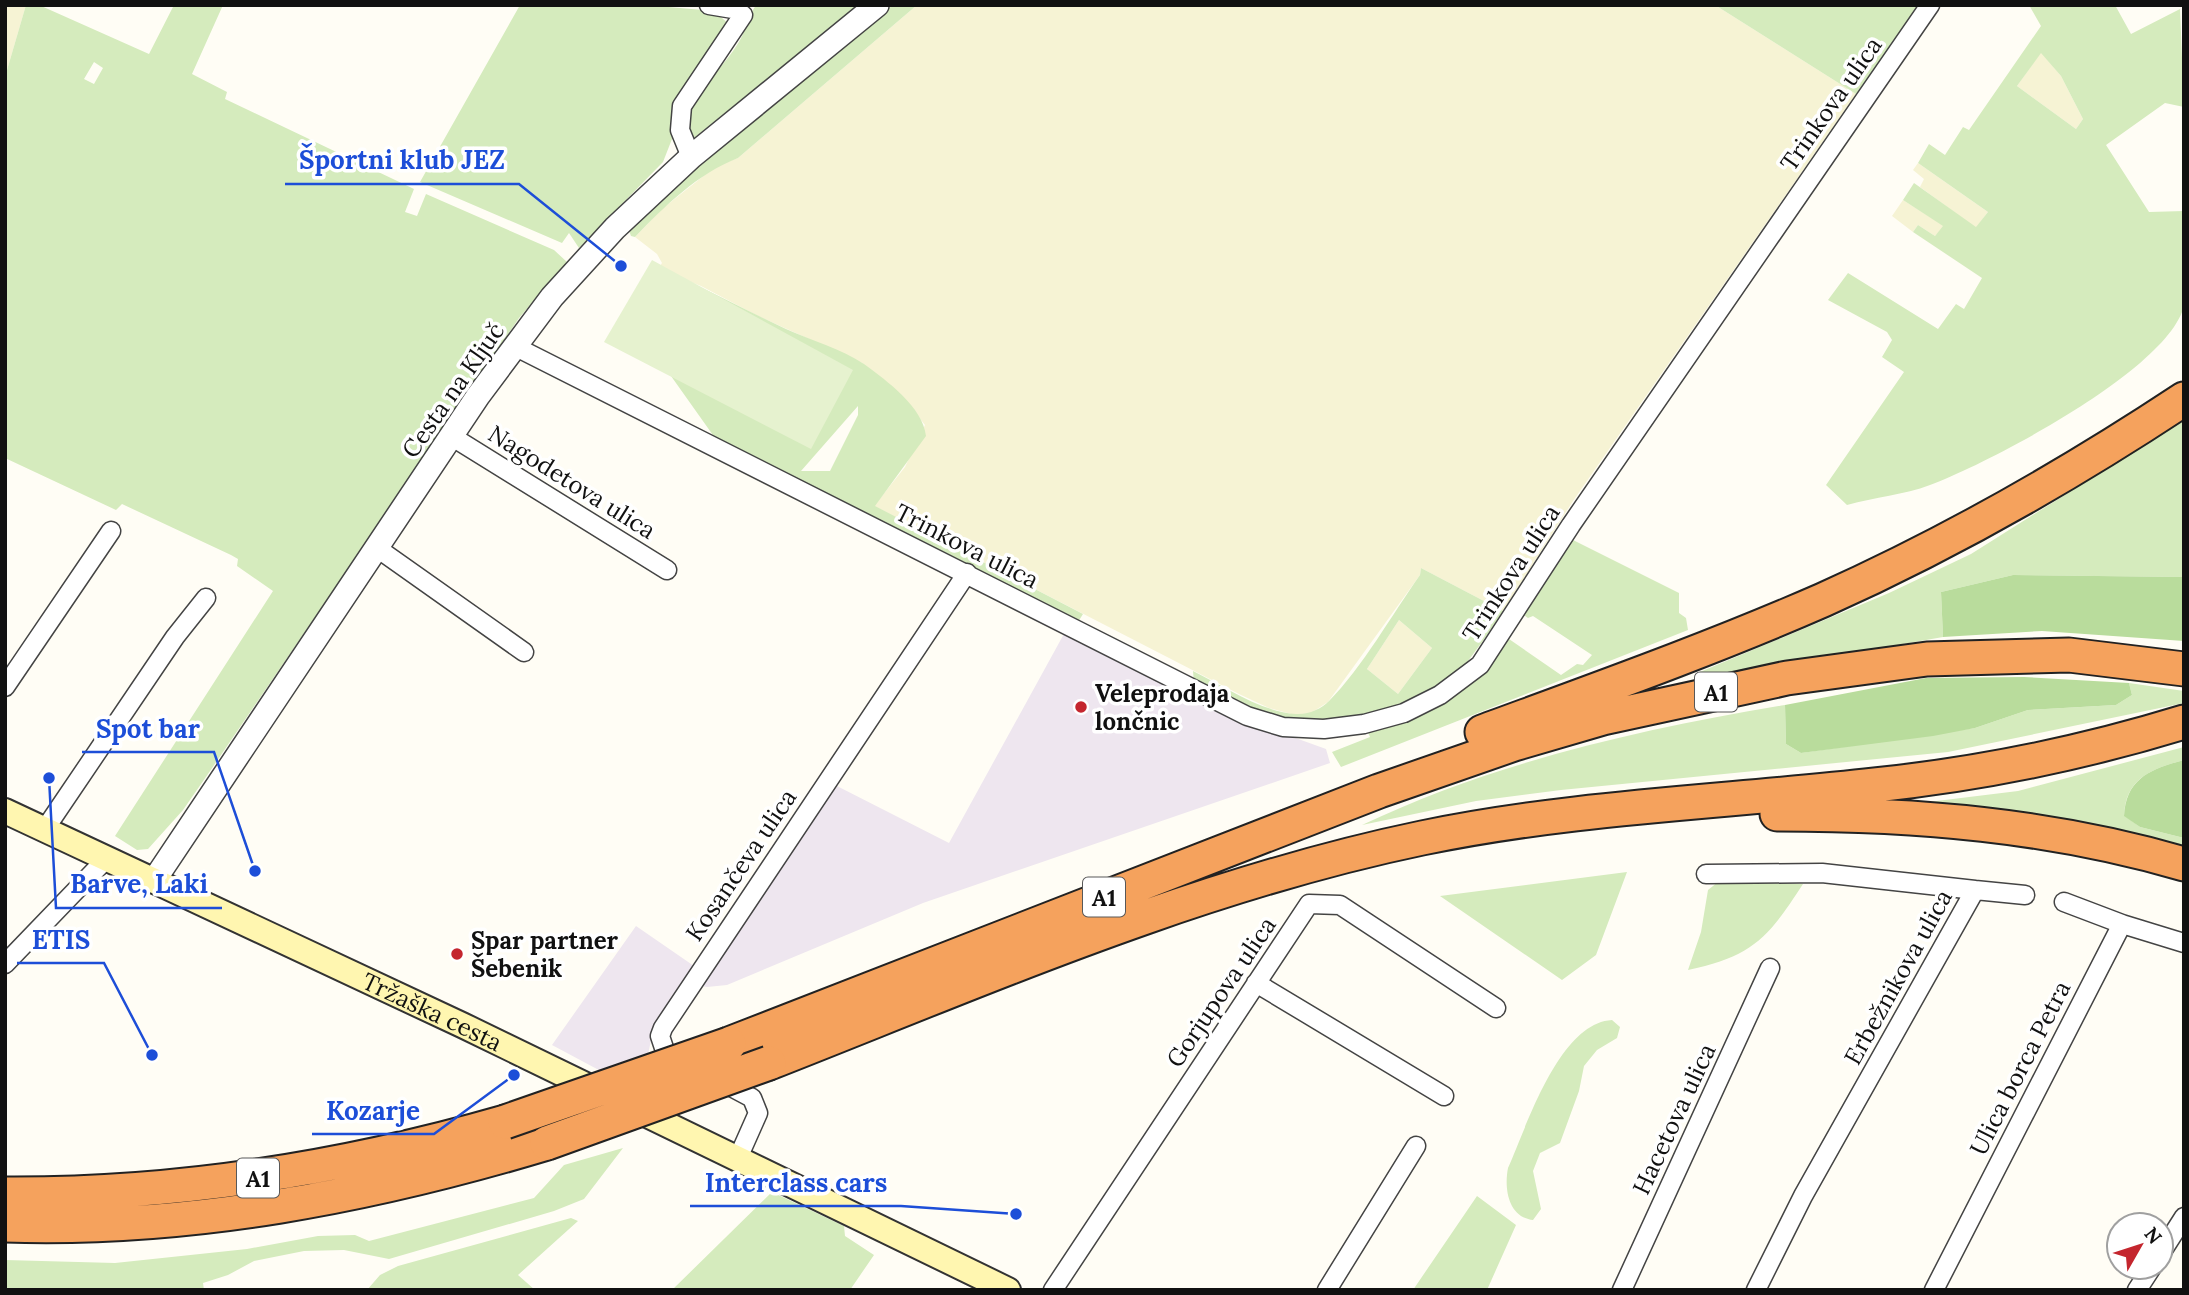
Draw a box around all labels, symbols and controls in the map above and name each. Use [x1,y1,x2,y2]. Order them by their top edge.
street label: Trinkova ulica [1773,31,1889,177]
callout: Športni klub JEZ [285,137,519,184]
text: Športni klub JEZ [299,142,505,176]
street label: Cesta na Ključ [395,316,511,464]
street label: Nagodetova ulica [483,418,661,546]
street label: Trinkova ulica [890,497,1044,595]
street label: Trinkova ulica [1455,499,1567,647]
road number: A1 [1695,672,1737,712]
place label: Veleprodaja lončnic [1095,678,1230,737]
marker: Veleprodaja lončnic [1073,699,1089,715]
callout: Spot bar [82,705,214,752]
text: Spot bar [96,712,201,745]
street label: Kosančeva ulica [679,783,803,947]
callout: Barve, Laki [56,861,222,908]
text: Barve, Laki [70,867,208,900]
road number: A1 [1083,877,1125,916]
street label: Erbežnikova ulica [1837,884,1959,1070]
street label: Gorjupova ulica [1159,911,1283,1073]
callout: ETIS [17,916,104,963]
text: ETIS [32,923,90,956]
place label: Spar partner Šebenik [471,925,619,984]
marker: Spar partner Šebenik [449,946,465,962]
street label: Tržaška cesta [357,965,507,1058]
street label: Ulica borca Petra [1963,976,2077,1160]
street label: Hacetova ulica [1626,1039,1722,1199]
callout: Kozarje [312,1087,434,1134]
text: Kozarje [326,1094,420,1127]
road number: A1 [237,1158,279,1198]
callout: Interclass cars [690,1159,901,1206]
text: Interclass cars [705,1166,887,1199]
north arrow [2105,1211,2175,1281]
text: N [2139,1222,2167,1249]

